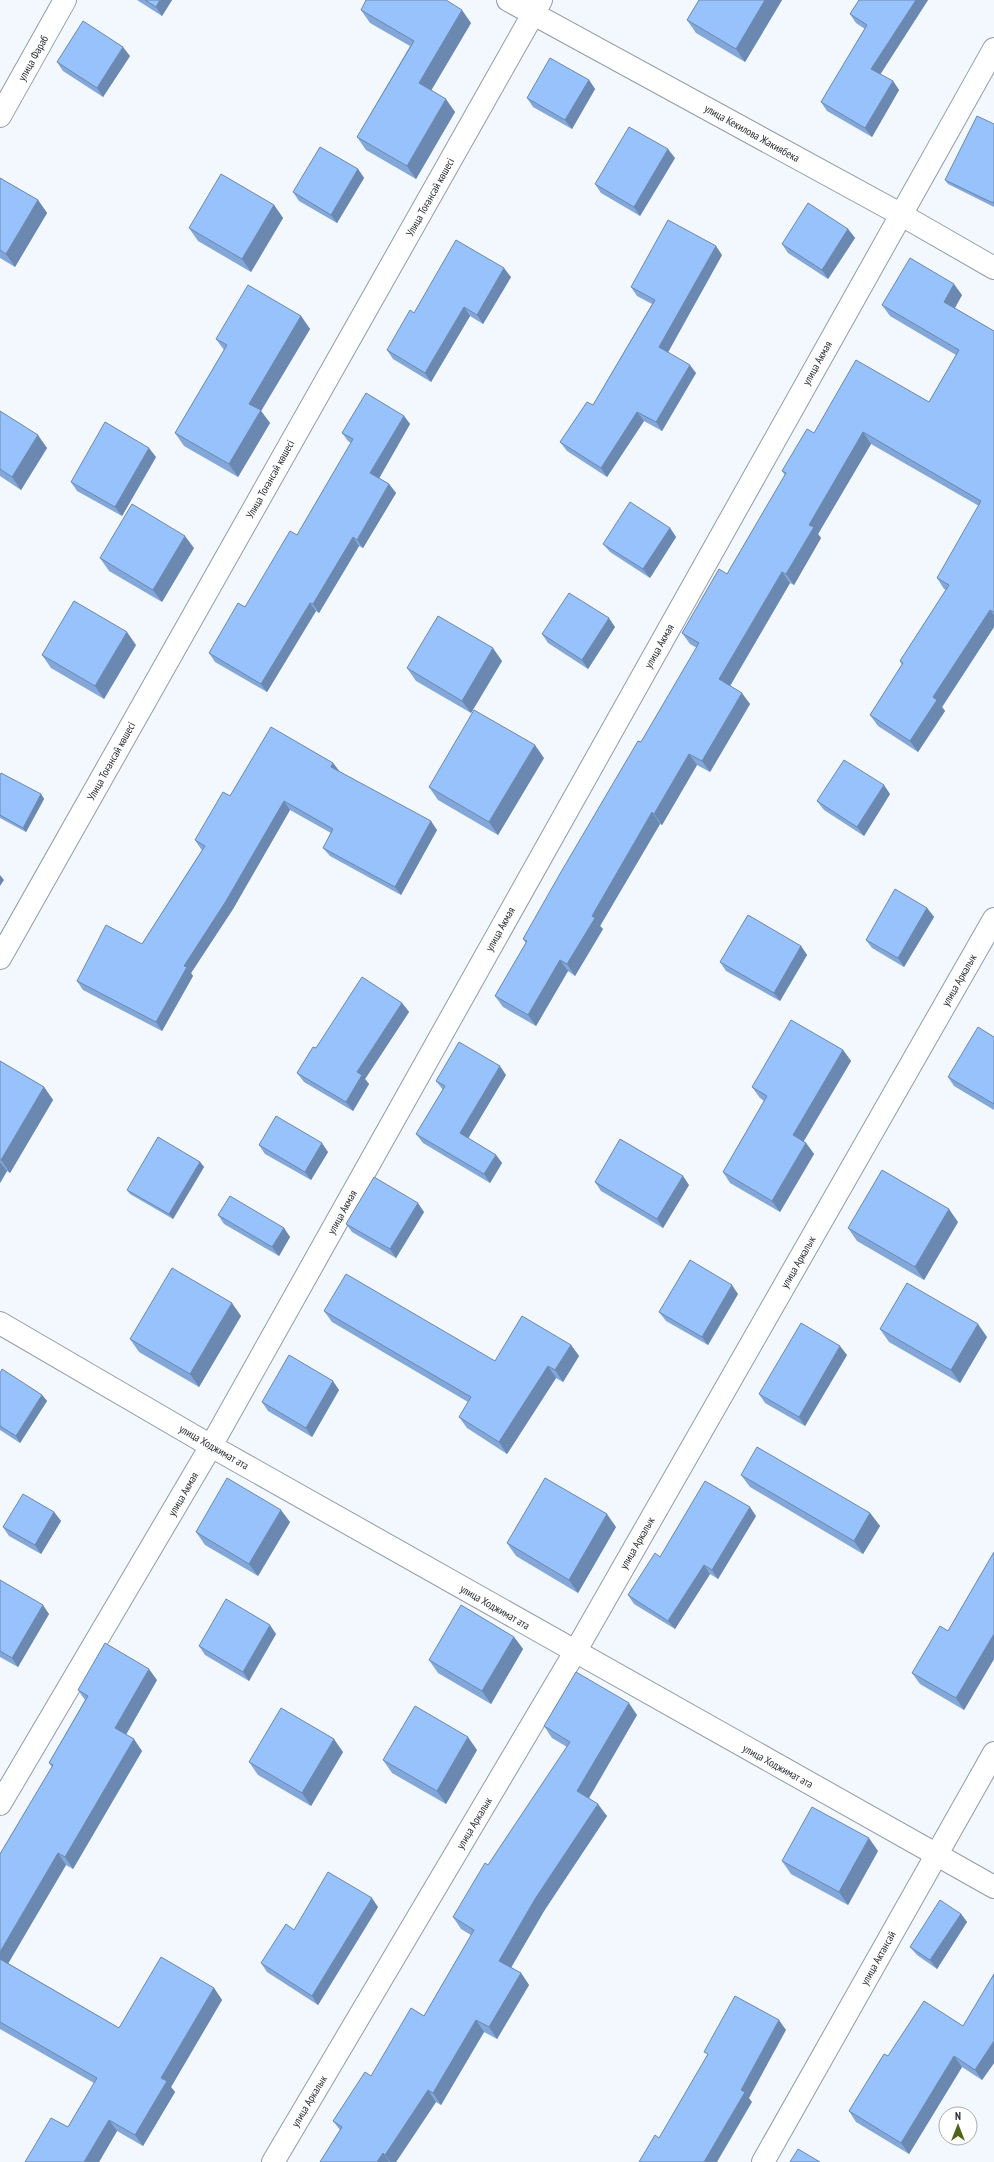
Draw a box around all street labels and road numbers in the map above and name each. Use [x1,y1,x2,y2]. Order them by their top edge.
street label: улица Фараб [15,32,51,83]
street label: улица Кекилова Жакиябека [702,101,802,165]
street label: Улица Тоғансай көшесі [403,155,457,239]
street label: улица Акмая [799,338,835,388]
street label: Улица Тоғансай көшесі [243,437,297,521]
street label: улица Акмая [641,621,677,671]
street label: Улица Тоғансай көшесі [84,719,138,803]
street label: улица Акмая [482,904,518,954]
street label: улица Аркалык [938,951,980,1009]
street label: улица Акмая [324,1187,360,1237]
street label: улица Аркалык [777,1233,819,1291]
street label: улица Ходжимат ата [177,1421,251,1473]
street label: улица Акмая [165,1470,201,1518]
street label: улица Аркалык [616,1514,658,1572]
street label: улица Ходжимат ата [458,1581,532,1633]
street label: улица Ходжимат ата [740,1741,816,1791]
street label: улица Аркалык [453,1794,495,1851]
street label: улица Актансай [857,1928,899,1988]
street label: улица Аркалык [288,2072,330,2129]

